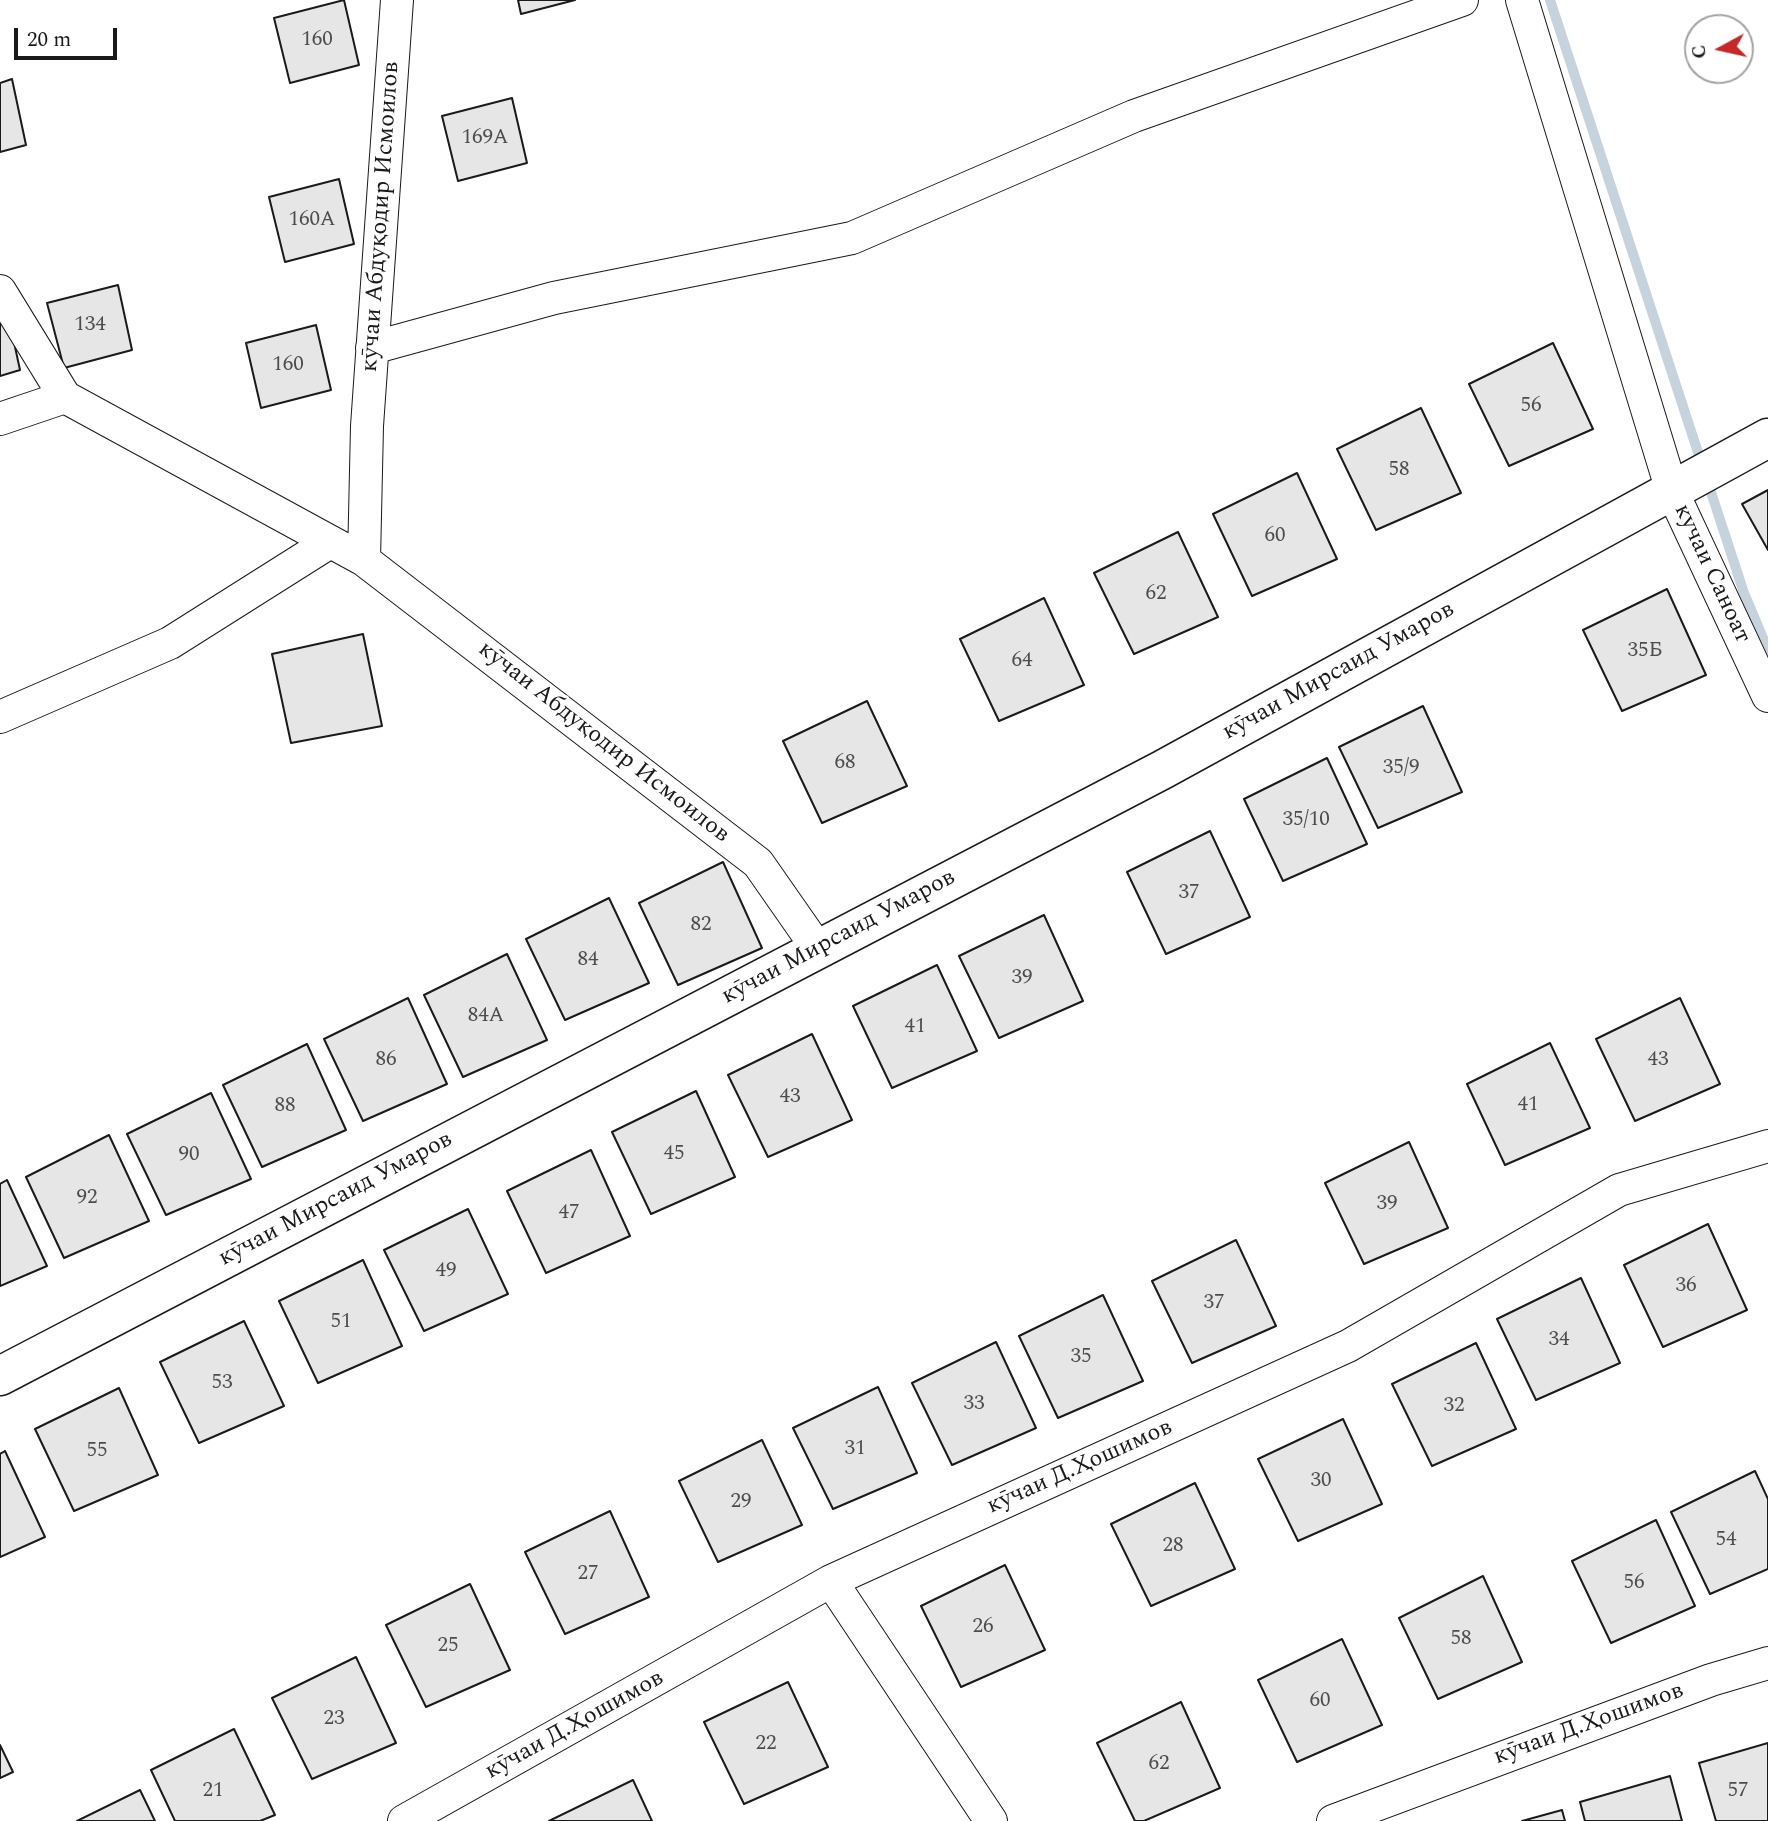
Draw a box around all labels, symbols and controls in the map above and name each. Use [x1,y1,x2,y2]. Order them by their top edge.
scale bar [18,14,121,58]
north arrow [1684,14,1754,84]
text: 20 m [27,24,71,56]
house number: 160 [301,28,333,54]
text: С [1684,43,1715,60]
street label: кӯчаи Абдуқодир Исмоилов [357,61,407,373]
house number: 169А [461,126,509,152]
house number: 160А [288,208,336,234]
house number: 134 [74,313,106,339]
house number: 160 [272,353,304,379]
house number: 56 [1521,394,1541,420]
house number: 58 [1389,458,1409,484]
street label: кучаи Саноат [1666,500,1756,648]
house number: 60 [1265,524,1285,550]
house number: 62 [1146,582,1166,608]
street label: кӯчаи Мирсаид Умаров [1218,596,1460,748]
street label: кӯчаи Абдуқодир Исмоилов [472,636,734,850]
house number: 35Б [1627,639,1663,665]
house number: 64 [1012,649,1032,675]
house number: 68 [835,751,855,777]
house number: 35/9 [1383,756,1419,782]
house number: 35/10 [1282,808,1330,834]
street label: кӯчаи Мирсаид Умаров [717,864,961,1012]
house number: 37 [1179,881,1199,907]
house number: 82 [691,913,711,939]
house number: 84 [578,948,598,974]
house number: 39 [1012,966,1032,992]
house number: 84А [468,1004,504,1030]
house number: 41 [905,1015,925,1041]
house number: 86 [376,1048,396,1074]
house number: 43 [1648,1048,1668,1074]
house number: 43 [780,1085,800,1111]
house number: 41 [1518,1093,1538,1119]
house number: 88 [275,1094,295,1120]
street label: кӯчаи Мирсаид Умаров [214,1126,458,1274]
house number: 45 [664,1142,684,1168]
house number: 90 [179,1143,199,1169]
house number: 92 [77,1186,97,1212]
house number: 39 [1377,1192,1397,1218]
house number: 47 [559,1201,579,1227]
house number: 49 [436,1259,456,1285]
house number: 36 [1676,1274,1696,1300]
house number: 37 [1204,1291,1224,1317]
house number: 51 [331,1310,351,1336]
house number: 34 [1549,1328,1569,1354]
house number: 35 [1071,1345,1091,1371]
house number: 53 [212,1371,232,1397]
house number: 33 [964,1392,984,1418]
house number: 32 [1444,1394,1464,1420]
street label: кӯчаи Д.Ҳошимов [983,1414,1177,1522]
house number: 31 [845,1437,865,1463]
house number: 55 [87,1439,107,1465]
house number: 30 [1311,1469,1331,1495]
house number: 29 [731,1490,751,1516]
house number: 54 [1716,1528,1736,1554]
house number: 28 [1163,1534,1183,1560]
house number: 27 [578,1562,598,1588]
house number: 56 [1624,1571,1644,1597]
house number: 26 [973,1615,993,1641]
house number: 58 [1451,1627,1471,1653]
house number: 25 [438,1634,458,1660]
street label: кӯчаи Д.Ҳошимов [481,1665,669,1787]
street label: кӯчаи Д.Ҳошимов [1490,1677,1688,1773]
house number: 60 [1310,1689,1330,1715]
house number: 23 [324,1707,344,1733]
house number: 22 [756,1732,776,1758]
house number: 62 [1149,1752,1169,1778]
house number: 21 [203,1779,223,1805]
house number: 57 [1728,1779,1748,1805]

